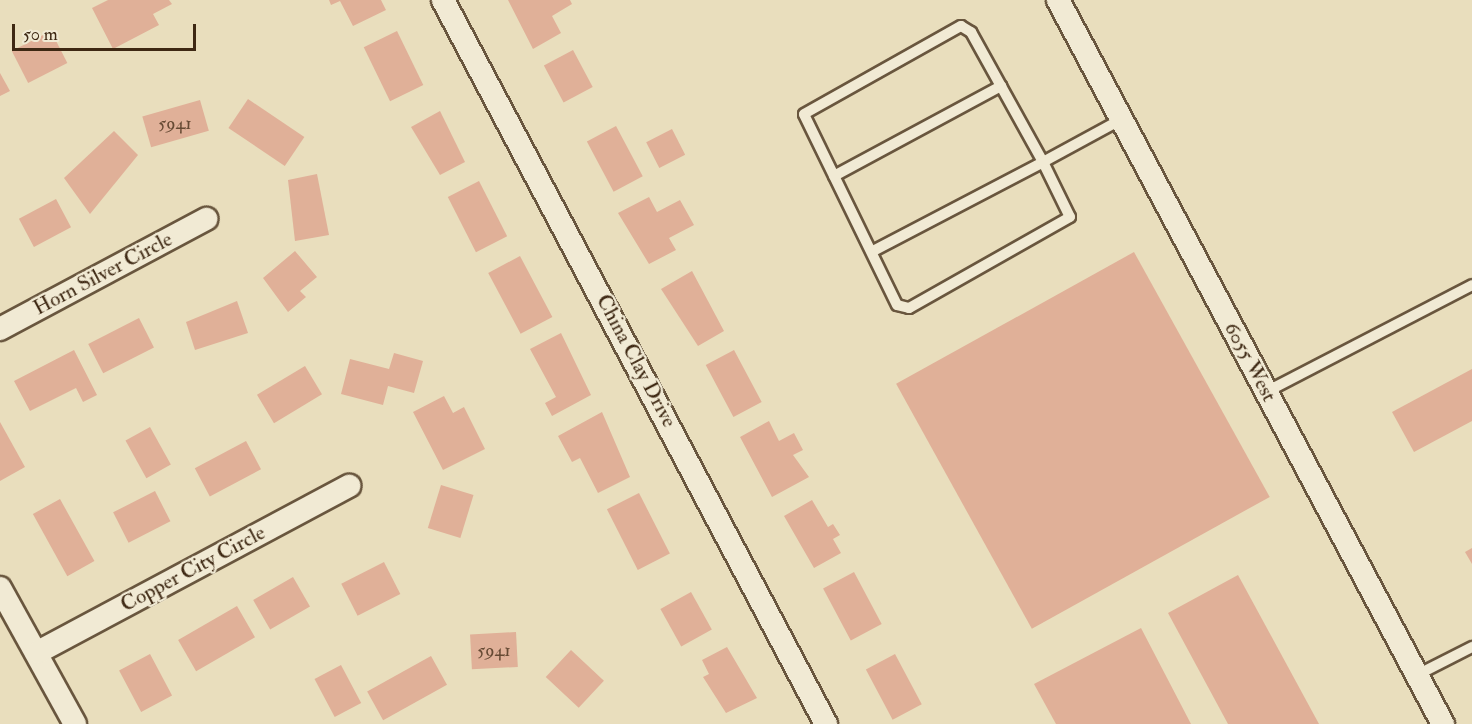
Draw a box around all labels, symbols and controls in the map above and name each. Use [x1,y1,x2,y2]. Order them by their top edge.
scale bar [15,12,200,50]
text: 50 m [23,23,58,46]
house number: 5941 [158,113,192,135]
street label: Horn Silver Circle [29,227,177,321]
street label: China Clay Drive [590,290,682,432]
street label: 6055 West [1219,318,1281,406]
street label: Copper City Circle [116,520,270,618]
house number: 5941 [477,640,511,662]

